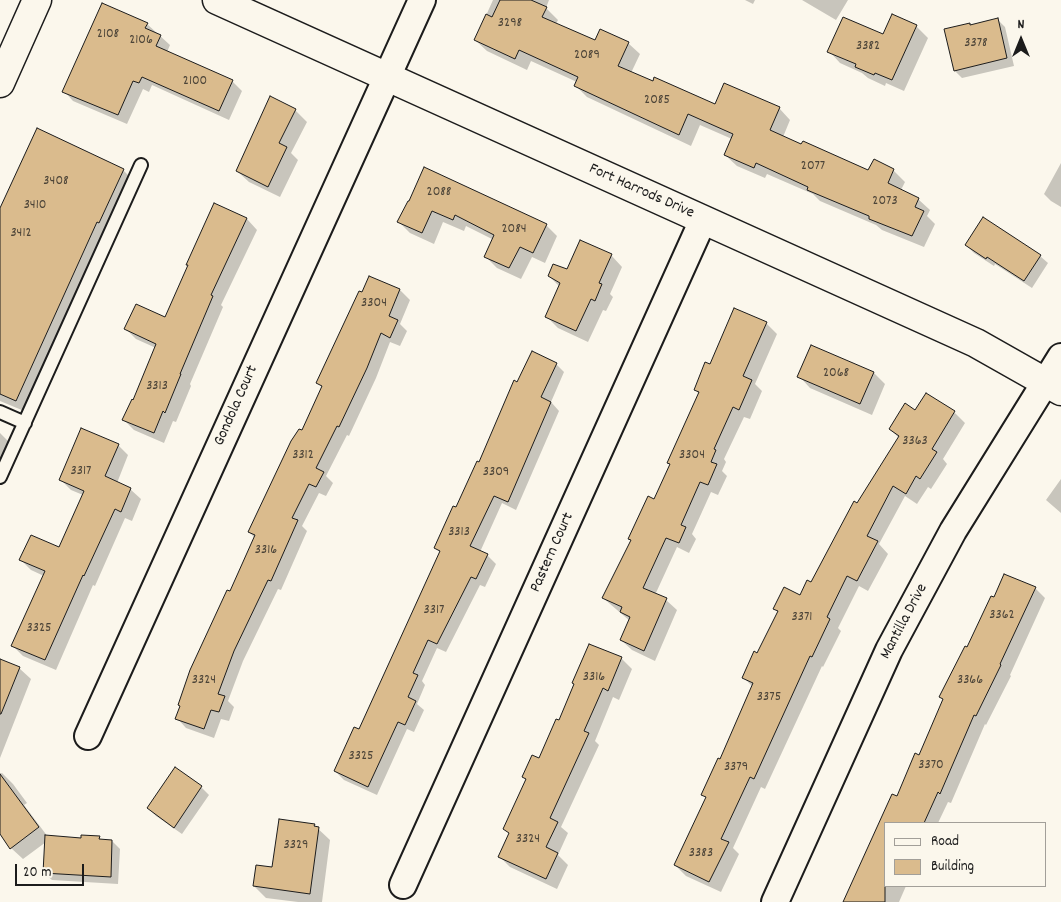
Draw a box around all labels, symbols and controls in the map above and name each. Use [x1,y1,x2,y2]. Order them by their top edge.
north arrow [996,15,1046,65]
text: N [1018,15,1024,35]
house number: 3298 [498,16,522,32]
house number: 2108 [97,27,119,43]
house number: 2106 [129,33,153,49]
house number: 3378 [964,36,988,52]
house number: 3382 [856,39,880,55]
house number: 2089 [574,48,600,64]
house number: 2100 [183,74,207,90]
house number: 2085 [644,93,670,109]
house number: 2077 [801,159,825,175]
street label: Fort Harrods Drive [585,160,697,224]
house number: 3408 [43,174,69,190]
house number: 2088 [427,185,451,201]
house number: 2073 [872,194,898,210]
house number: 3410 [24,198,46,214]
house number: 2084 [501,222,527,238]
house number: 3412 [10,226,32,242]
house number: 3304 [361,296,387,312]
street label: Gondola Court [211,363,263,449]
house number: 2068 [823,366,849,382]
house number: 3313 [146,379,168,395]
house number: 3363 [902,434,928,450]
house number: 3312 [292,448,314,464]
house number: 3304 [679,448,705,464]
house number: 3317 [71,464,91,480]
house number: 3309 [483,465,509,481]
street label: Pastern Court [527,510,579,596]
house number: 3313 [448,525,470,541]
house number: 3316 [255,543,277,559]
street label: Mantilla Drive [877,581,933,663]
house number: 3317 [424,603,444,619]
house number: 3362 [989,608,1015,624]
house number: 3371 [792,610,812,626]
house number: 3325 [26,621,52,637]
house number: 3316 [583,670,605,686]
house number: 3324 [192,673,216,689]
house number: 3366 [957,673,983,689]
house number: 3375 [757,690,781,706]
house number: 3325 [348,749,374,765]
house number: 3370 [918,758,944,774]
house number: 3379 [724,760,748,776]
legend [884,822,1046,887]
text: Road [931,831,959,853]
house number: 3324 [516,832,540,848]
house number: 3329 [284,838,308,854]
house number: 3383 [689,846,713,862]
scale bar [18,854,86,886]
text: Building [931,856,974,878]
text: 20 m [23,862,51,884]

